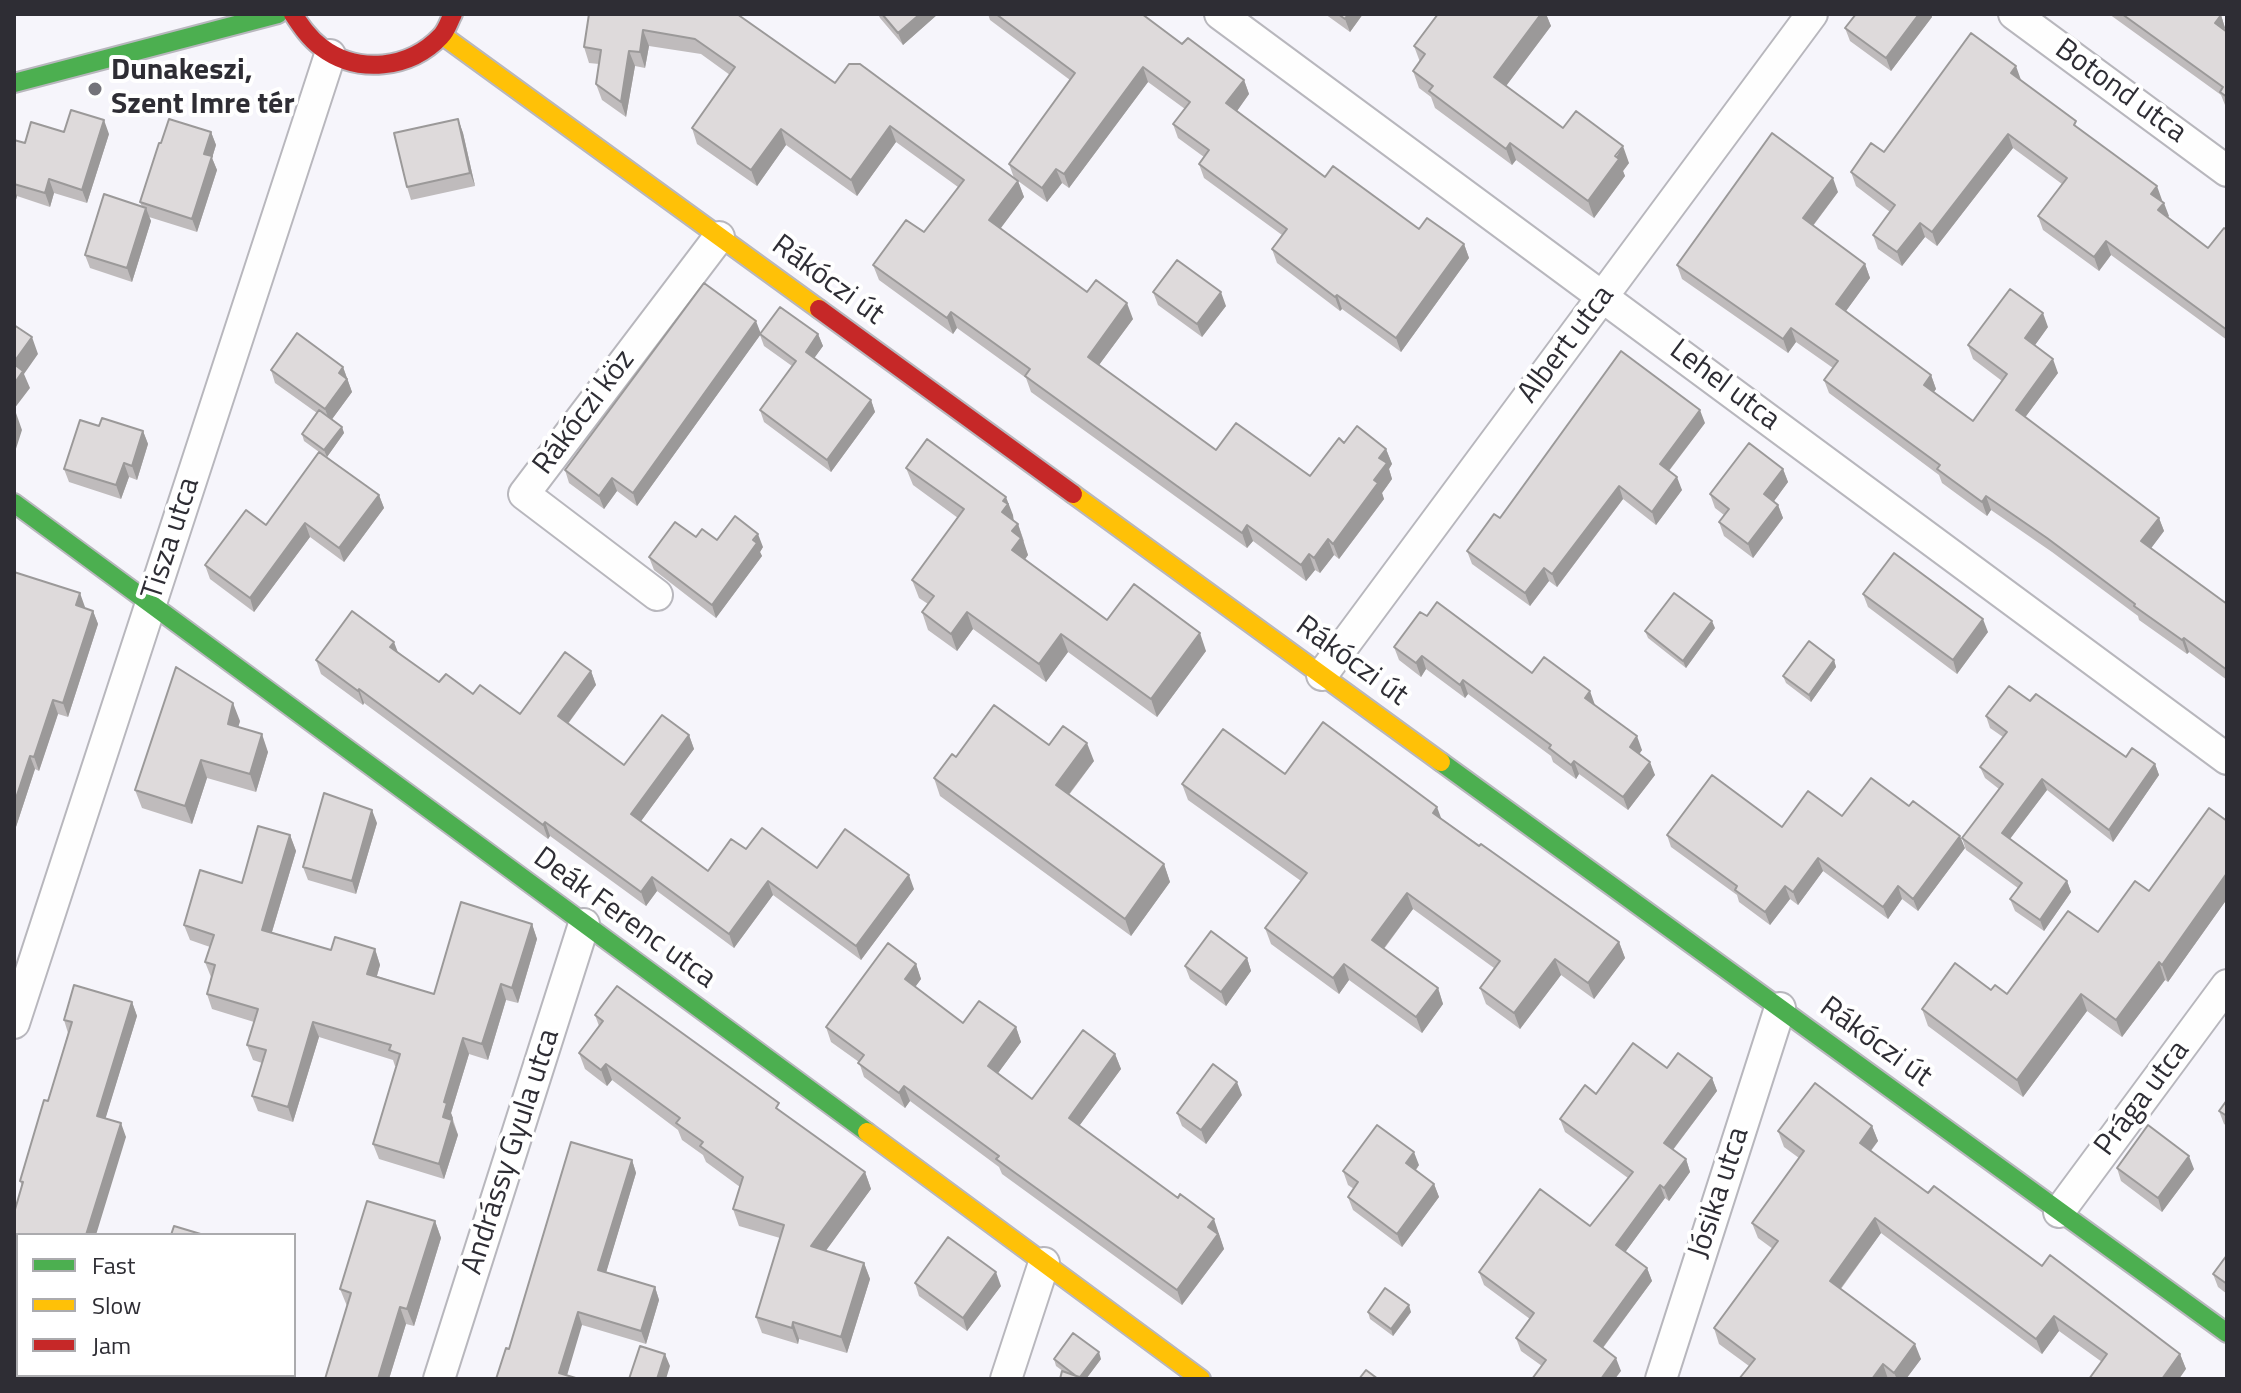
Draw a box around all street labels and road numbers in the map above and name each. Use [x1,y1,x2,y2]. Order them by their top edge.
street label: Botond utca [2047,32,2193,152]
street label: Rákóczi út [764,228,890,334]
street label: Albert utca [1511,279,1623,411]
street label: Lehel utca [1662,333,1786,439]
street label: Rákóczi köz [527,344,643,482]
street label: Tisza utca [135,473,209,605]
street label: Rákóczi út [1288,609,1414,715]
street label: Deák Ferenc utca [526,841,722,997]
street label: Rákóczi út [1812,990,1938,1096]
street label: Andrássy Gyula utca [455,1025,569,1279]
street label: Prága utca [2088,1034,2198,1164]
street label: Jósika utca [1682,1123,1758,1263]

